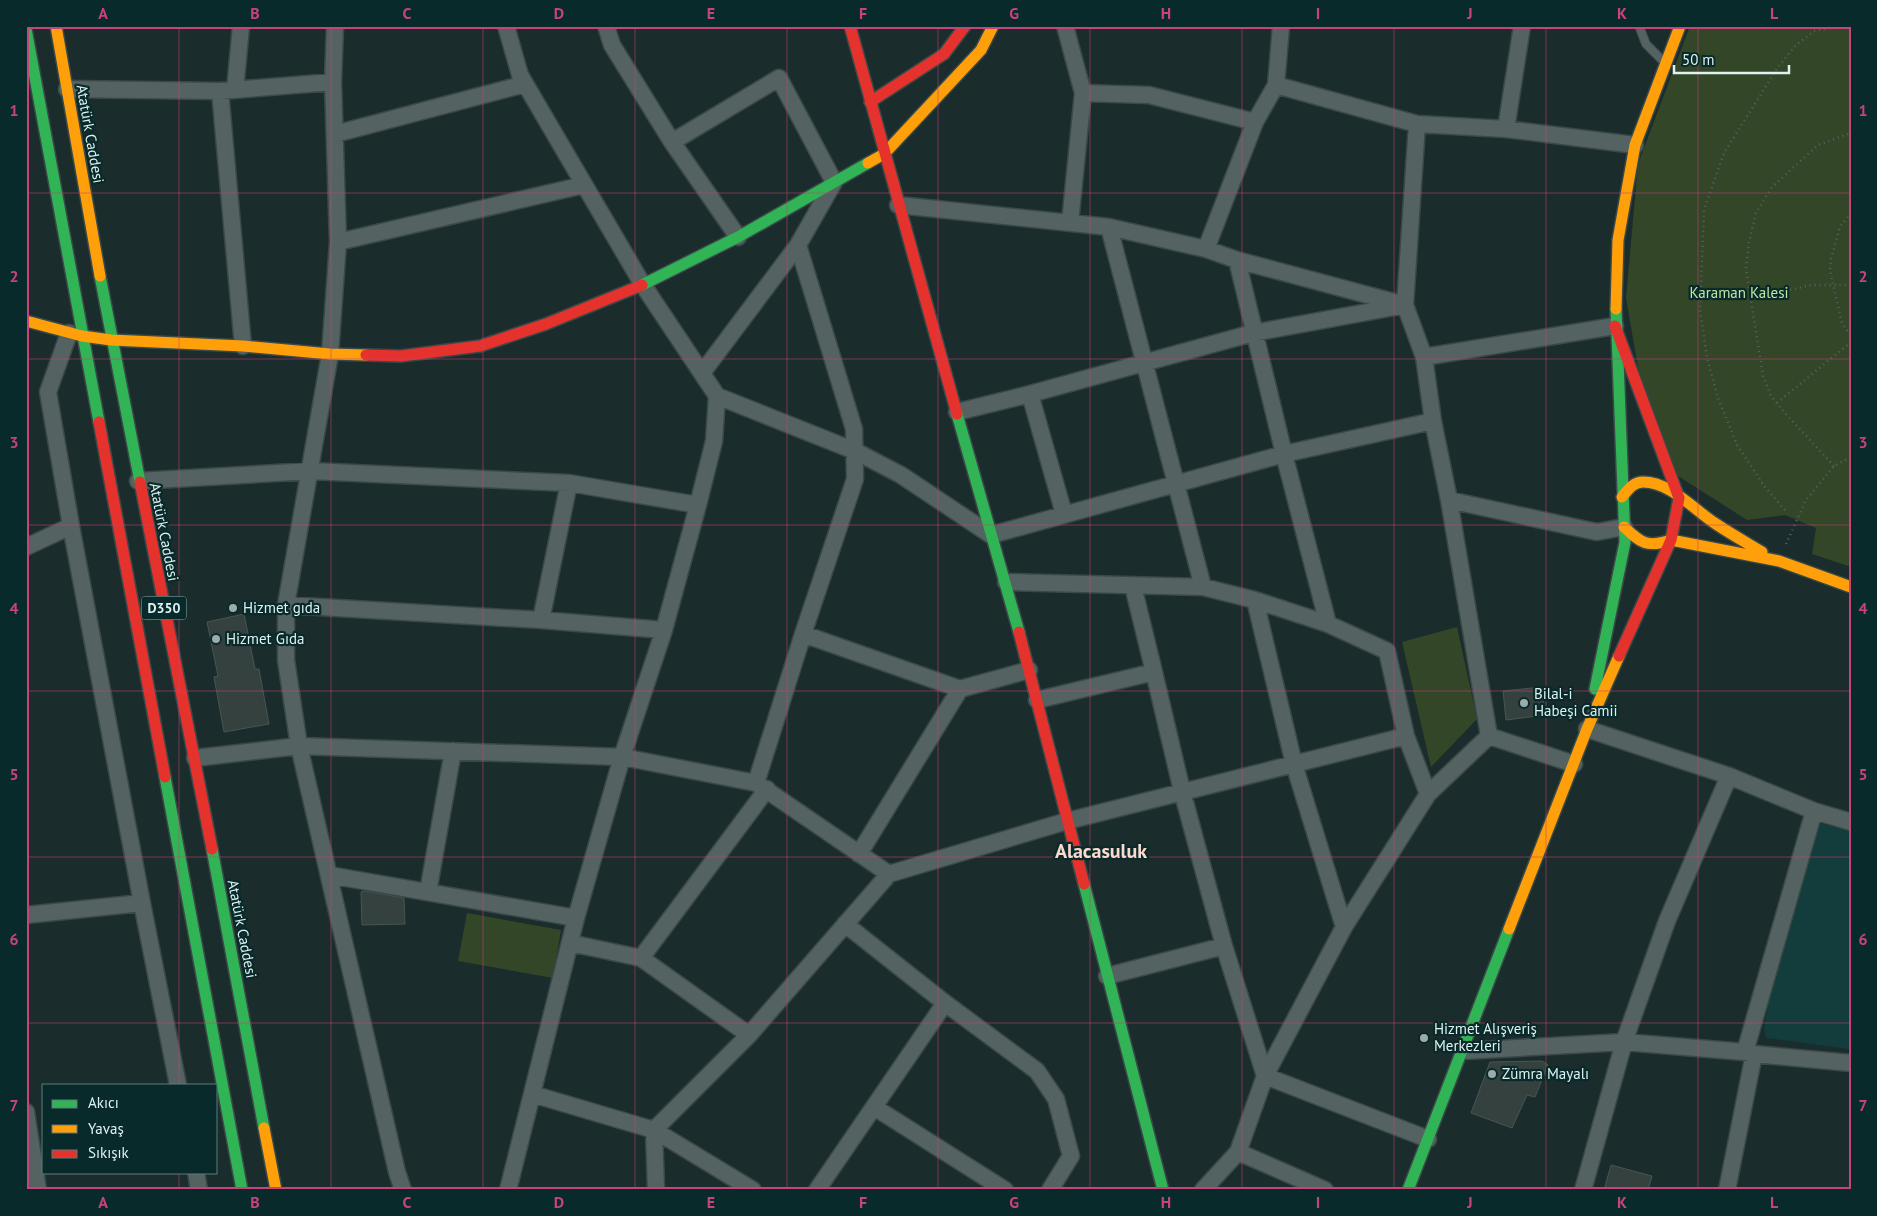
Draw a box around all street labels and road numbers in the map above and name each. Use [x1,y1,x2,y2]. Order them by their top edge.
street label: Atatürk Caddesi [72,83,109,185]
street label: Atatürk Caddesi [146,481,183,583]
road number: D350 [142,596,186,620]
street label: Atatürk Caddesi [224,878,261,980]

